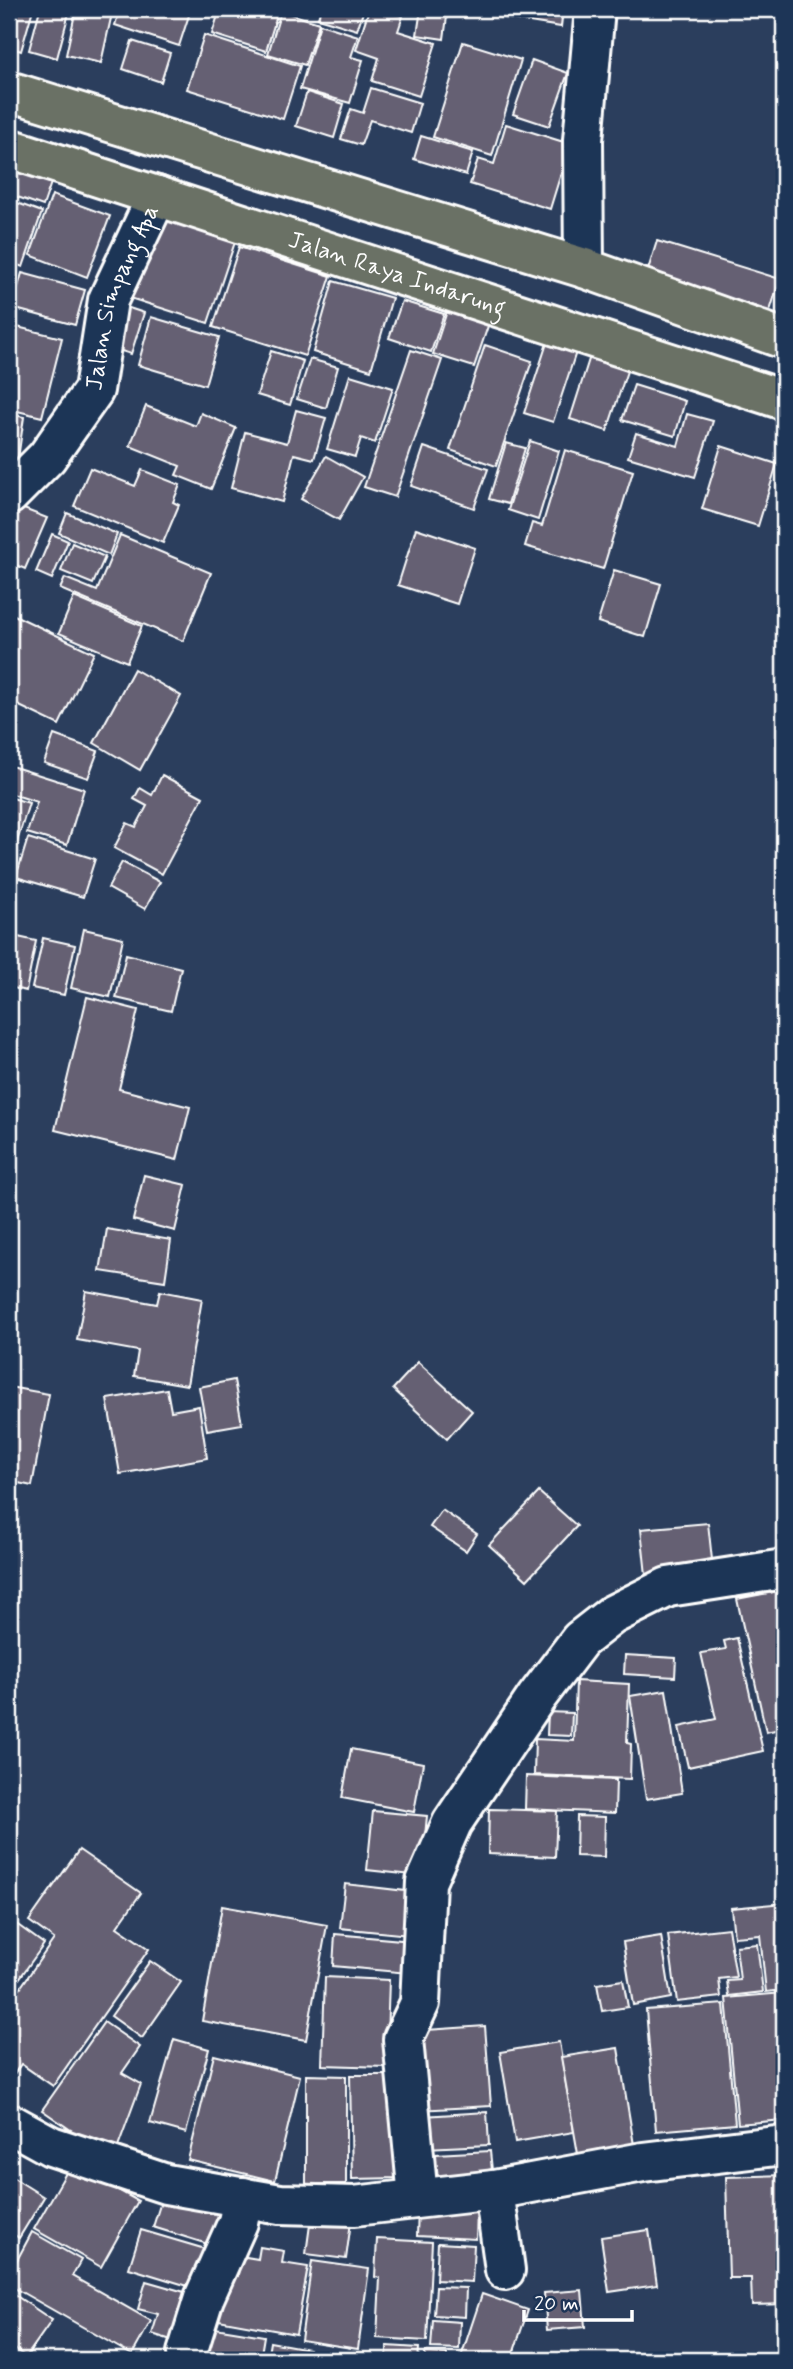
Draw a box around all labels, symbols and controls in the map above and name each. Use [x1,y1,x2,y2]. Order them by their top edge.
street label: Jalan Simpang Apa [79,199,166,393]
street label: Jalan Raya Indarung [284,224,510,327]
scale bar [524,2278,632,2322]
text: 20 m [534,2290,579,2318]

